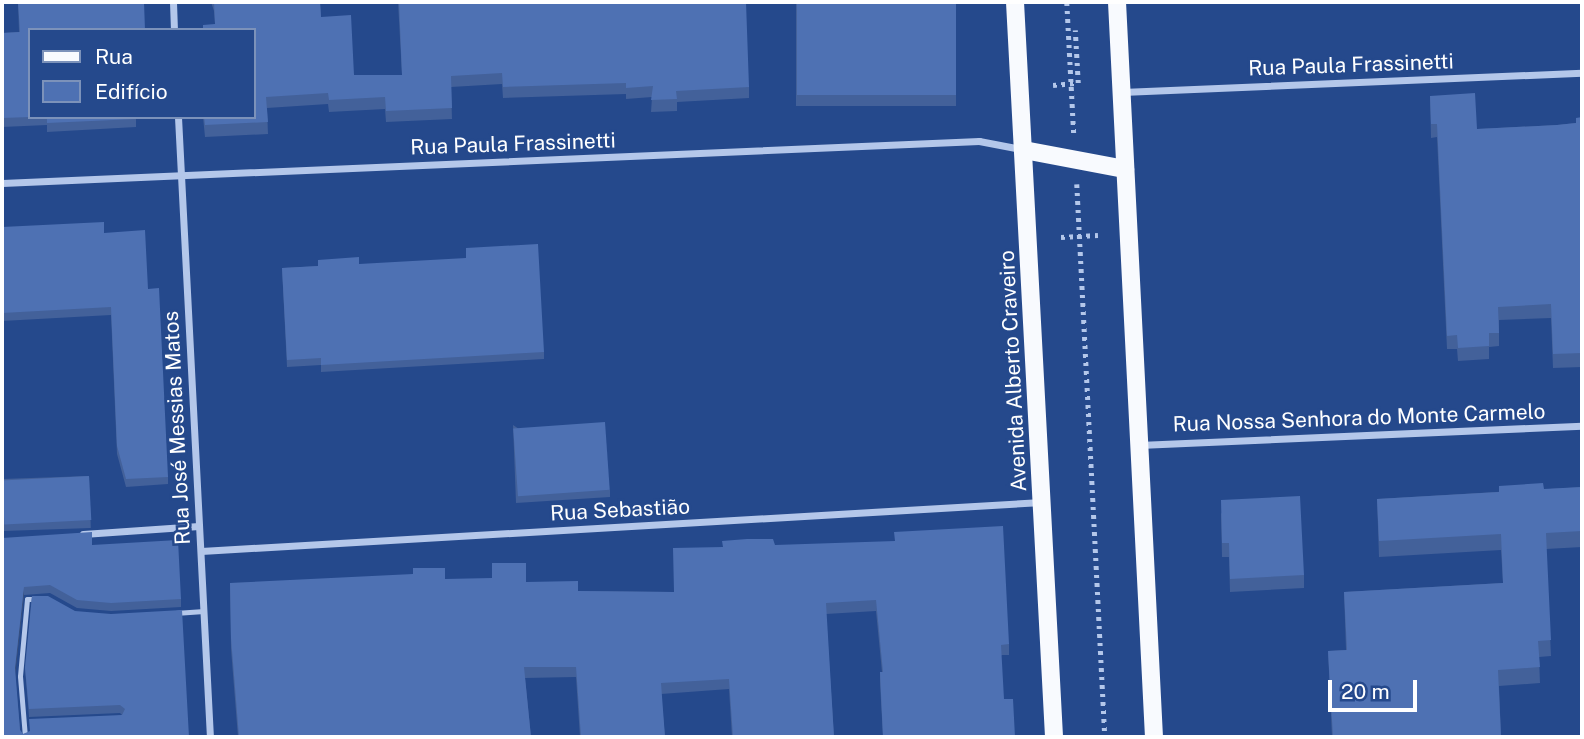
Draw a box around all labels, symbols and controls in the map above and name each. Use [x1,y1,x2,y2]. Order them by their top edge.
legend [28,28,256,119]
text: Rua [95,44,133,69]
street label: Rua Paula Frassinetti [1248,49,1454,81]
text: Edifício [95,79,168,104]
street label: Rua Paula Frassinetti [410,128,616,160]
street label: Avenida Alberto Craveiro [994,250,1032,492]
street label: Rua José Messias Matos [158,310,196,546]
street label: Rua Nossa Senhora do Monte Carmelo [1172,399,1546,437]
street label: Rua Sebastião [549,494,691,526]
scale bar [1332,666,1421,710]
text: 20 m [1341,679,1390,704]

